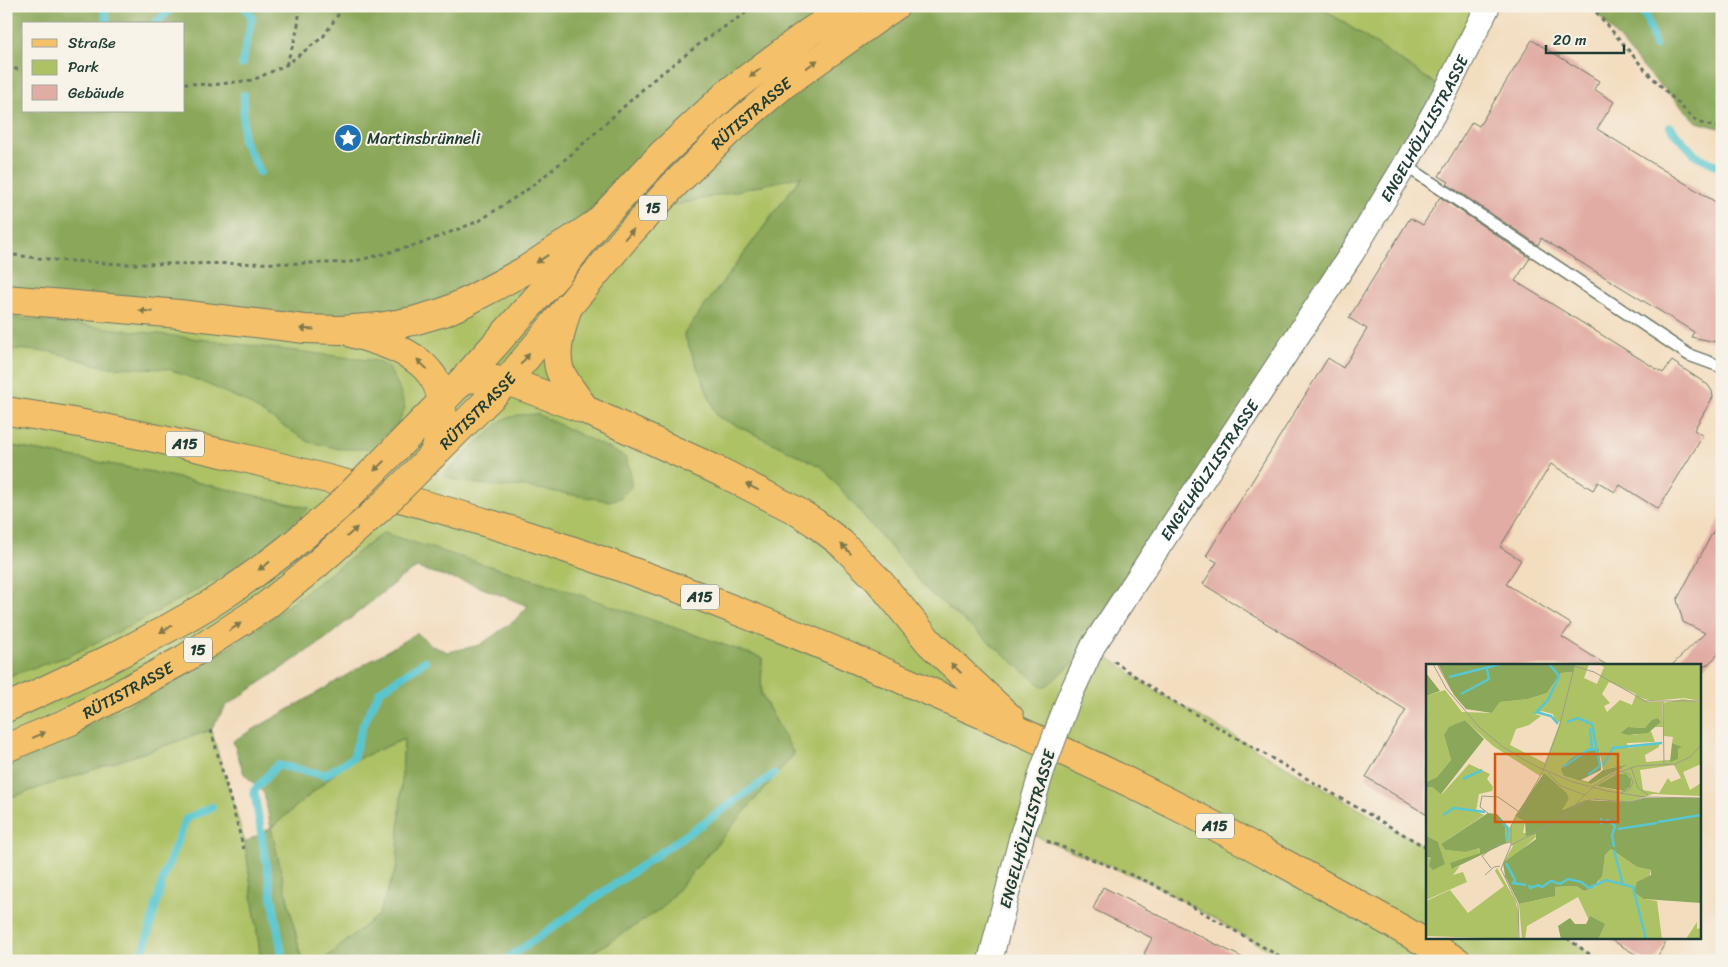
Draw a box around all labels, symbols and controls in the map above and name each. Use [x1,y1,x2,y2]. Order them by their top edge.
legend [22,22,185,112]
scale bar [1546,22,1623,54]
text: 20 m [1553,27,1587,53]
text: Straße [68,30,116,56]
street label: ENGELHÖLZLISTRASSE [1372,49,1477,207]
text: Park [68,54,99,80]
one-way arrow [805,59,818,69]
street label: RÜTISTRASSE [703,68,798,157]
one-way arrow [748,68,762,78]
text: Gebäude [68,80,124,106]
place icon: Martinsbrünneli [333,123,363,153]
place label: Martinsbrünneli [367,124,481,153]
road number: 15 [639,196,667,220]
one-way arrow [623,229,635,241]
one-way arrow [535,254,548,264]
one-way arrow [137,307,153,315]
one-way arrow [299,324,315,332]
one-way arrow [520,353,531,366]
one-way arrow [416,358,428,370]
street label: RÜTISTRASSE [432,365,524,456]
street label: ENGELHÖLZLISTRASSE [1152,393,1267,546]
road number: A15 [166,432,204,456]
one-way arrow [373,459,385,471]
one-way arrow [745,483,759,491]
one-way arrow [346,526,358,538]
one-way arrow [841,543,853,555]
one-way arrow [258,561,271,572]
road number: A15 [681,584,719,610]
one-way arrow [228,622,241,632]
one-way arrow [160,625,173,634]
road number: 15 [184,638,212,662]
street label: RÜTISTRASSE [77,653,180,727]
one-way arrow [951,662,963,674]
inset map [1426,664,1700,940]
one-way arrow [32,731,46,739]
street label: ENGELHÖLZLISTRASSE [990,745,1064,912]
road number: A15 [1196,814,1234,838]

